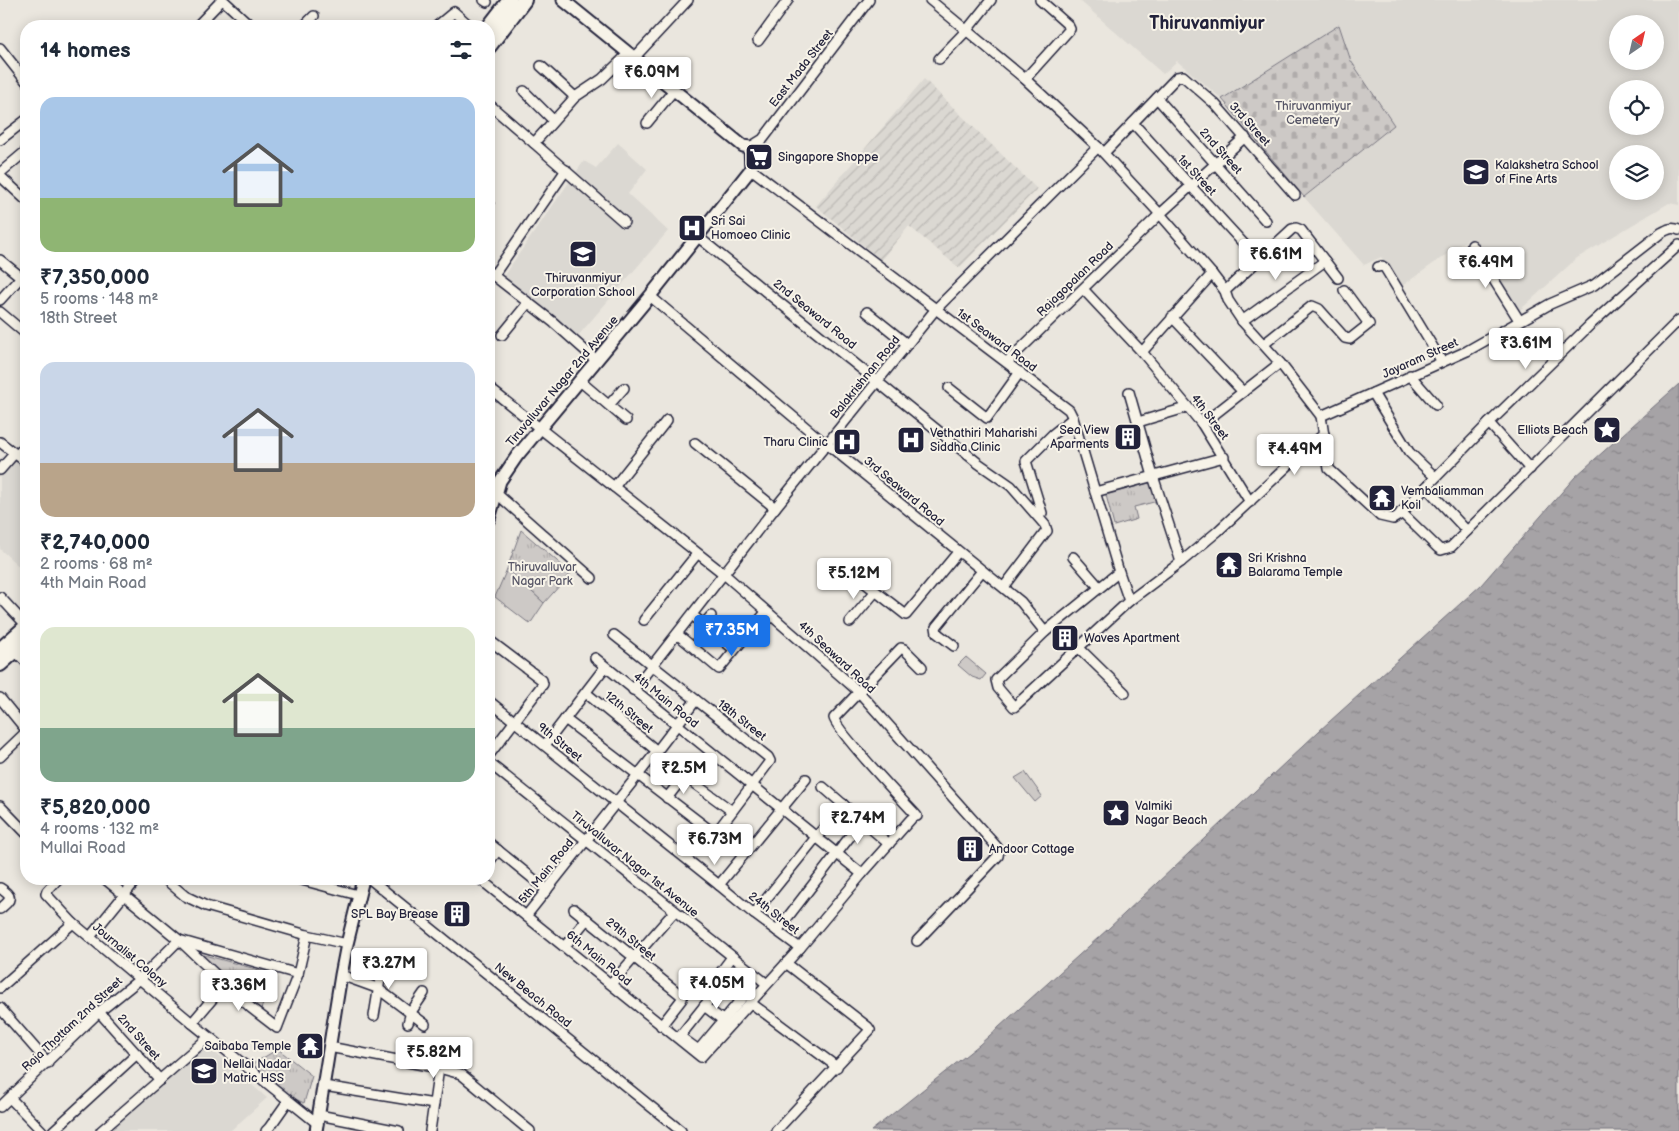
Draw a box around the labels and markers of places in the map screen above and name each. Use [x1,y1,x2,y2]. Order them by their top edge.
pin: ₹6.09M [611,56,693,99]
supermarket icon: Singapore Shoppe [744,142,774,172]
place label: Singapore Shoppe [778,150,878,165]
school or university icon: Kalakshetra School of Fine Arts [1461,157,1491,187]
place label: Kalakshetra School of Fine Arts [1495,158,1599,187]
hospital icon: Sri Sai Homoeo Clinic [677,213,707,243]
place label: Sri Sai Homoeo Clinic [711,214,790,243]
pin: ₹6.61M [1235,238,1317,281]
school or university icon: Thiruvanmiyur Corporation School [568,239,598,269]
pin: ₹6.49M [1445,246,1527,289]
place label: Thiruvanmiyur Corporation School [531,271,635,300]
pin: ₹3.61M [1485,328,1567,370]
place icon: Elliots Beach [1592,415,1622,445]
building icon: Sea View Aparments [1113,422,1143,452]
place label: Sea View Aparments [1050,423,1109,452]
place label: Elliots Beach [1517,423,1588,438]
hospital icon: Vethathiri Maharishi Siddha Clinic [896,425,926,455]
place label: Vethathiri Maharishi Siddha Clinic [930,426,1038,455]
hospital icon: Tharu Clinic [832,427,862,457]
pin: ₹4.49M [1254,434,1336,476]
place label: Tharu Clinic [763,435,828,450]
temple icon: Vembaliamman Koil [1367,483,1397,513]
place label: Vembaliamman Koil [1401,484,1484,513]
temple icon: Sri Krishna Balarama Temple [1214,550,1244,580]
place label: Sri Krishna Balarama Temple [1248,551,1343,580]
pin: ₹5.12M [813,558,895,600]
pin: ₹7.35M [691,614,773,657]
building icon: Waves Apartment [1050,623,1080,653]
place label: Waves Apartment [1084,631,1180,646]
pin: ₹2.5M [649,752,719,795]
place icon: Valmiki Nagar Beach [1101,798,1131,828]
place label: Valmiki Nagar Beach [1135,799,1208,828]
pin: ₹2.74M [817,802,899,845]
pin: ₹6.73M [674,824,756,866]
building icon: Andoor Cottage [955,834,985,864]
place label: Andoor Cottage [989,842,1074,857]
building icon: SPL Bay Brease [442,899,472,929]
place label: SPL Bay Brease [351,907,438,922]
pin: ₹3.27M [348,948,430,990]
pin: ₹4.05M [676,968,758,1010]
pin: ₹3.36M [198,970,280,1012]
temple icon: Saibaba Temple [295,1031,325,1061]
pin: ₹5.82M [393,1036,475,1079]
place label: Saibaba Temple [205,1039,291,1054]
school or university icon: Nellai Nadar Matric HSS [189,1056,219,1086]
place label: Nellai Nadar Matric HSS [223,1057,292,1086]

